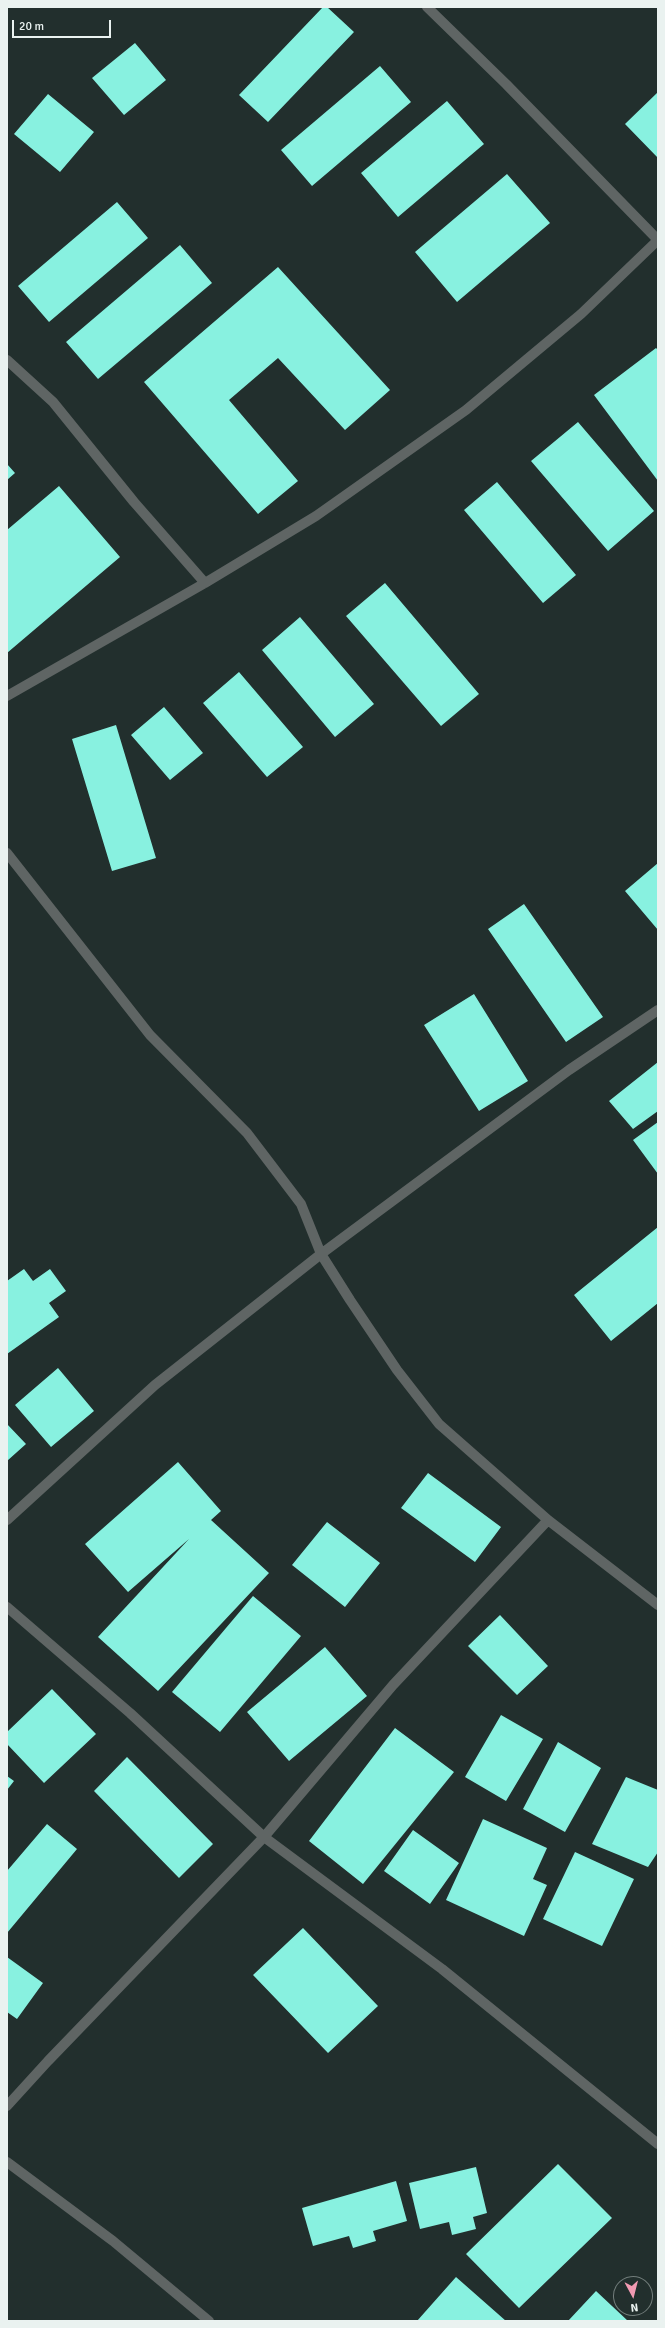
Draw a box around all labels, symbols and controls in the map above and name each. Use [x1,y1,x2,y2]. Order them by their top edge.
scale bar [14,12,113,38]
text: 20 m [19,19,44,34]
north arrow [613,2276,653,2316]
text: N [630,2300,639,2314]

